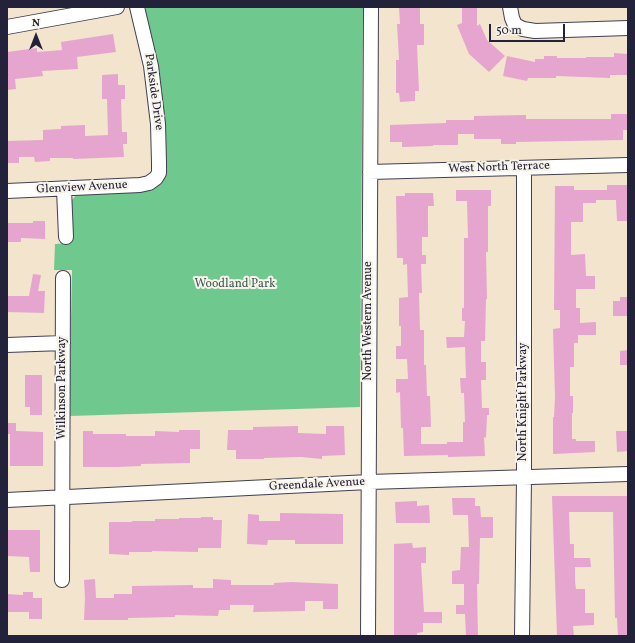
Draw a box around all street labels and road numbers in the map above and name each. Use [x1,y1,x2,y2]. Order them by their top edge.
street label: Parkside Drive [140,53,166,131]
street label: West North Terrace [448,159,550,177]
street label: Glenview Avenue [36,178,128,198]
street label: North Western Avenue [362,261,376,381]
street label: Wilkinson Parkway [56,336,70,440]
street label: North Knight Parkway [517,343,531,461]
street label: Greendale Avenue [269,475,365,495]

